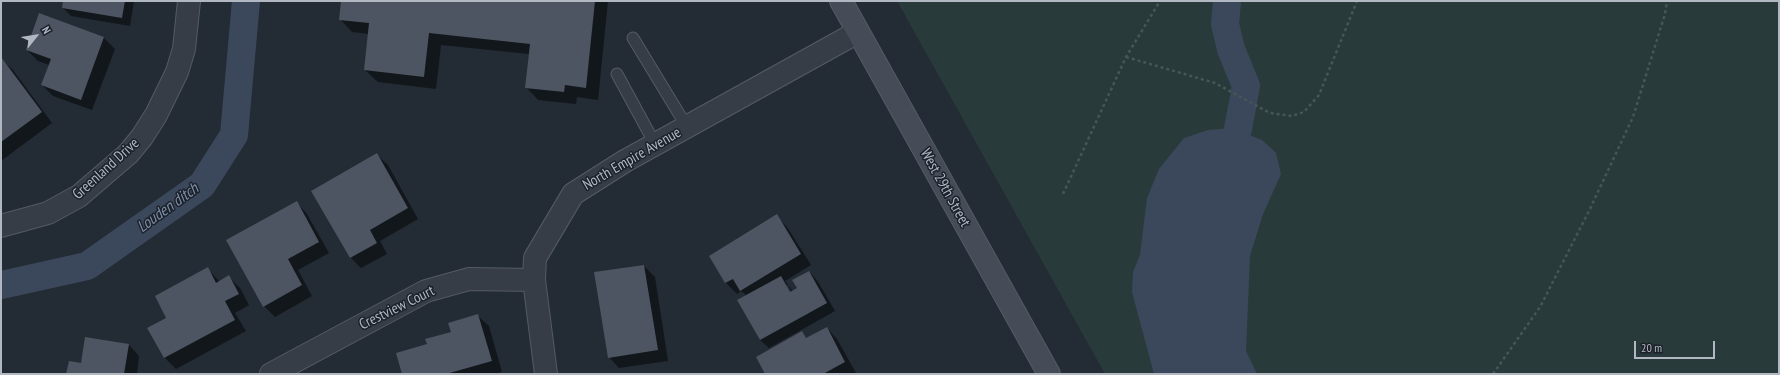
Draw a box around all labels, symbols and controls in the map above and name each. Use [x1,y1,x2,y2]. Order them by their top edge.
north arrow [16,16,56,56]
text: N [39,24,54,36]
street label: North Empire Avenue [580,124,684,194]
street label: Greenland Drive [69,134,143,204]
street label: West 29th Street [916,146,974,230]
water label: Louden ditch [134,179,202,237]
street label: Crestview Court [357,282,437,334]
scale bar [1636,333,1717,359]
text: 20 m [1641,340,1662,355]

